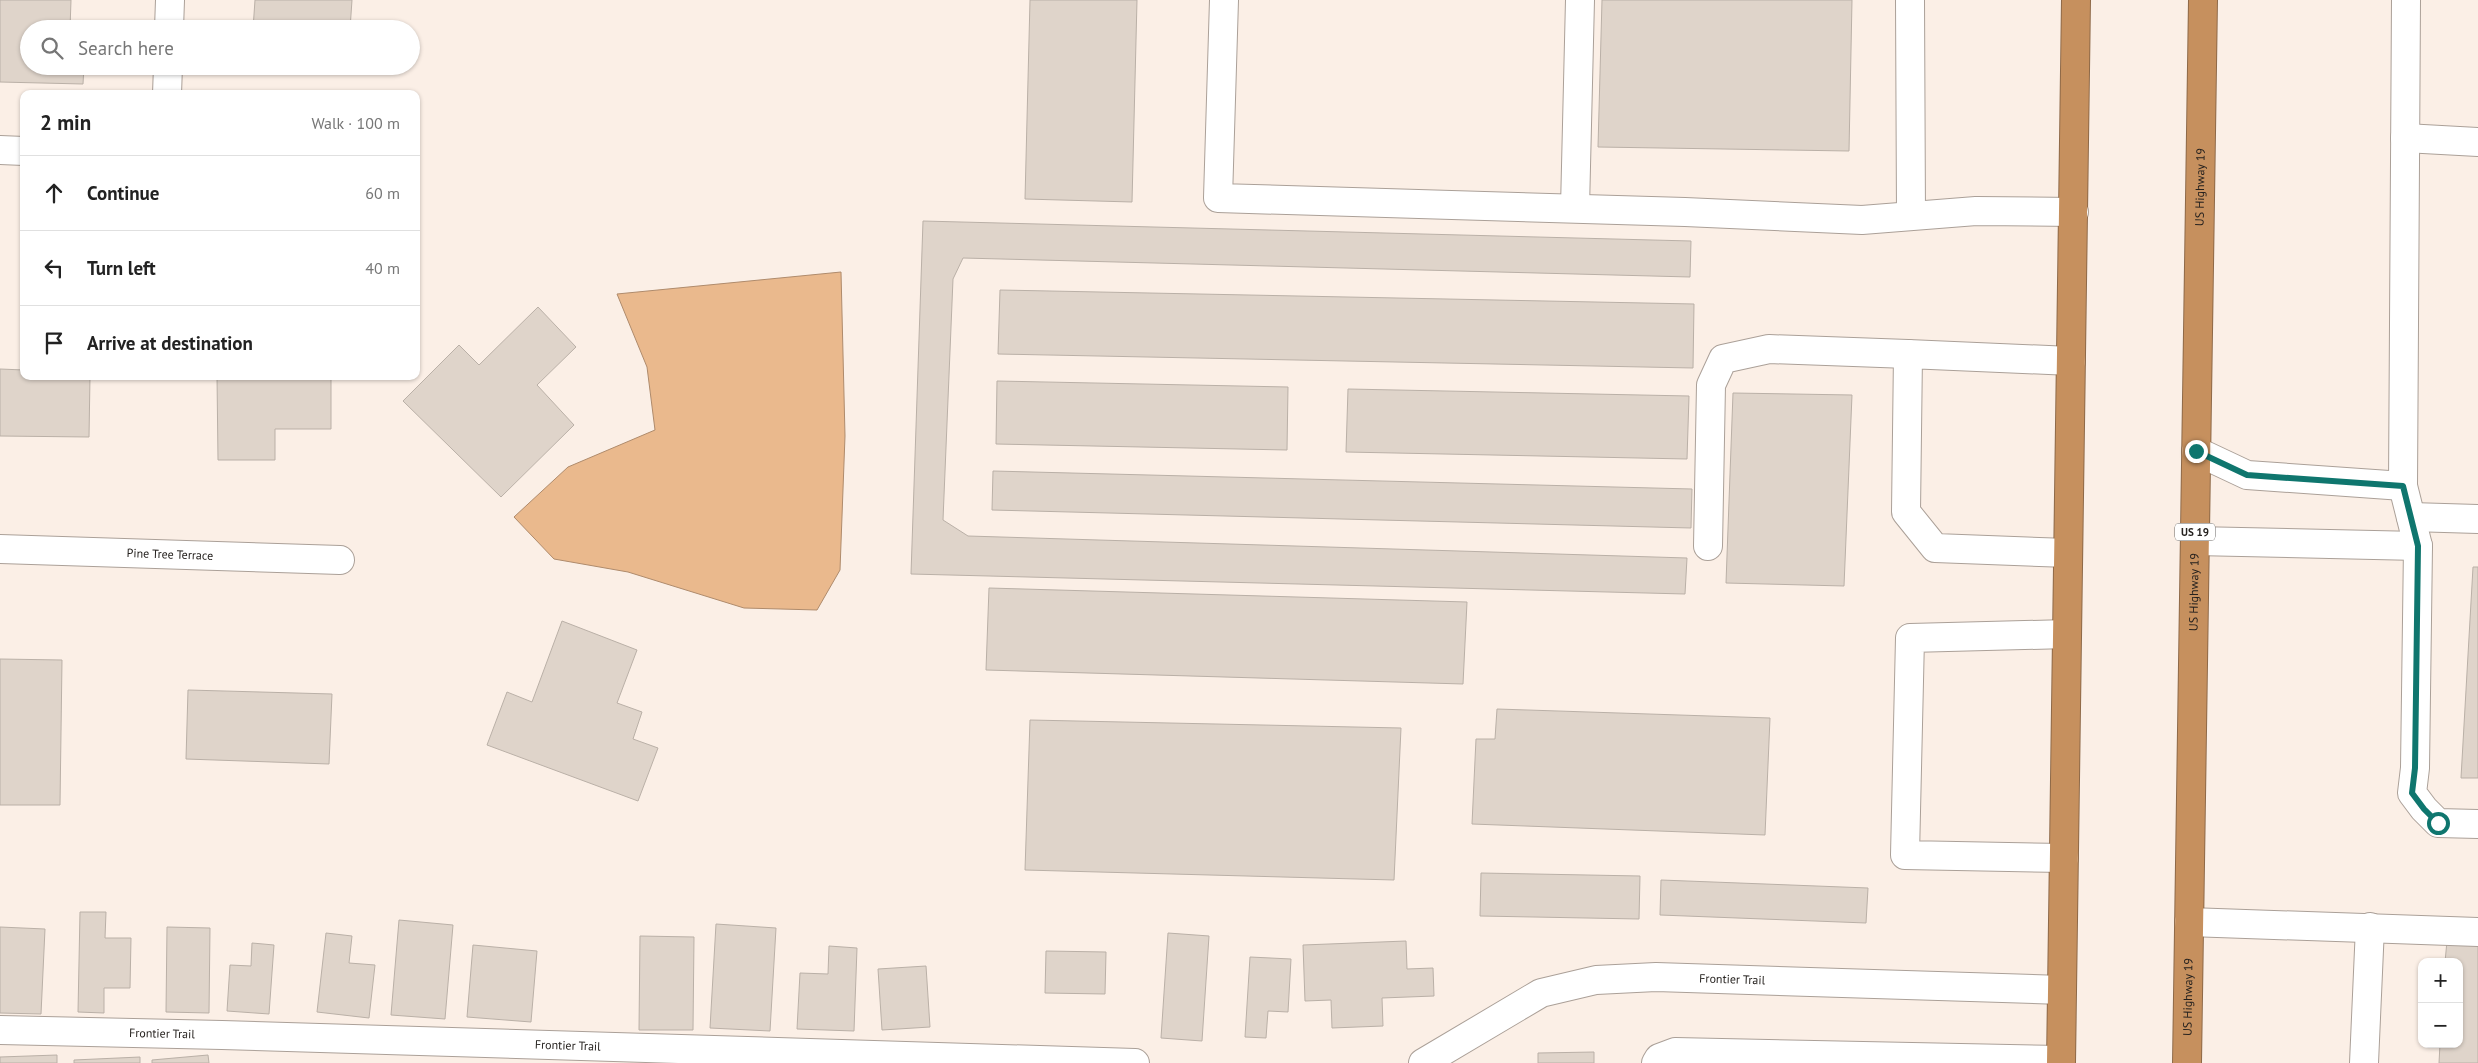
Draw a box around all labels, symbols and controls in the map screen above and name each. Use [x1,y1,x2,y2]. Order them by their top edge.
search box [20,20,420,75]
icon: search [38,34,66,62]
text: Search here [78,36,174,60]
text: 2 min [40,109,91,136]
text: Walk · 100 m [311,113,400,133]
street label: US Highway 19 [2192,148,2208,226]
icon: ahead [40,179,68,207]
text: Continue [87,181,159,205]
text: 60 m [365,183,400,203]
icon: left [40,254,68,282]
text: Turn left [87,256,156,280]
text: 40 m [365,258,400,278]
icon: arrive [40,329,68,357]
text: Arrive at destination [87,331,253,355]
route end [2185,440,2208,463]
road number: US 19 [2175,524,2215,540]
street label: Pine Tree Terrace [126,545,213,563]
street label: US Highway 19 [2186,553,2202,631]
route start [2427,812,2450,835]
street label: US Highway 19 [2179,958,2196,1036]
map controls [2418,958,2463,1048]
button: + [2418,958,2463,1003]
street label: Frontier Trail [1699,970,1766,988]
button: − [2418,1003,2463,1048]
street label: Frontier Trail [129,1025,196,1041]
street label: Frontier Trail [535,1037,601,1054]

